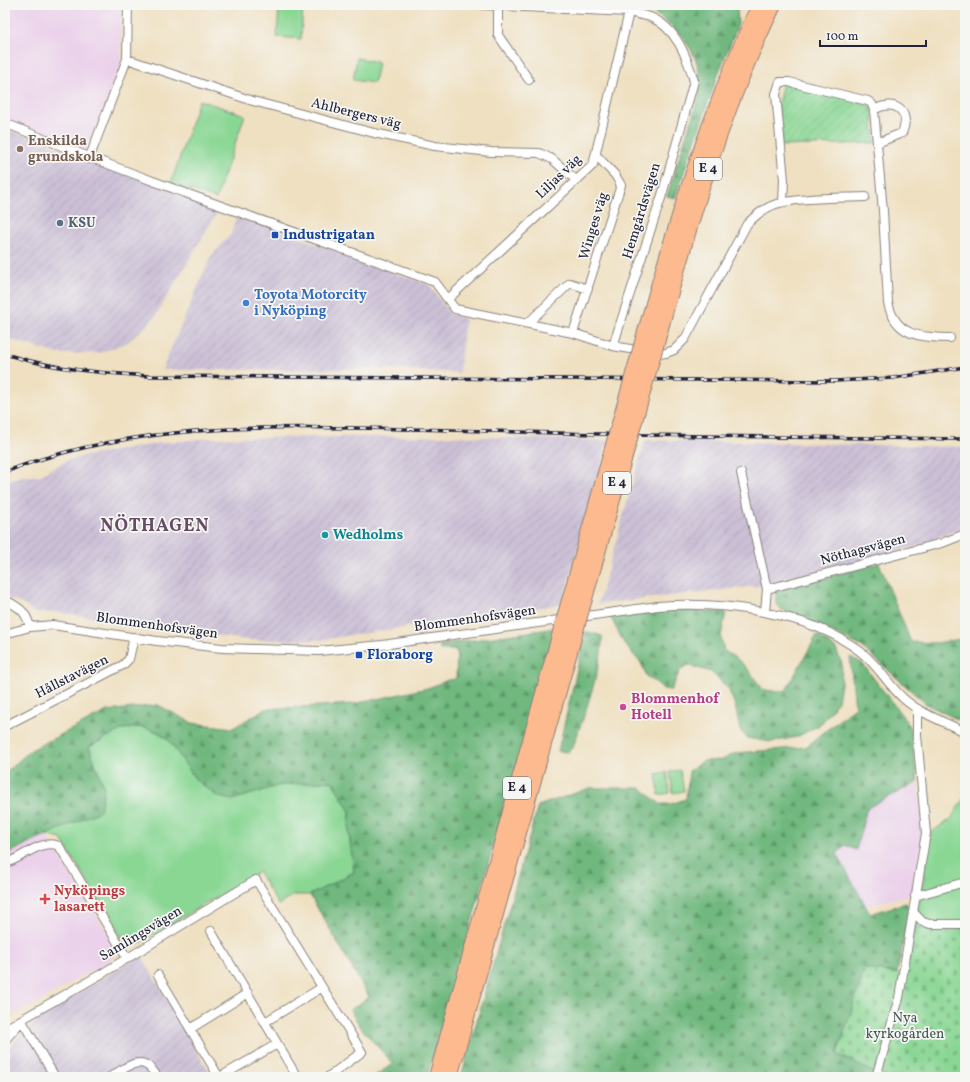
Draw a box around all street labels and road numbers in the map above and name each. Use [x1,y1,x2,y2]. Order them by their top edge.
street label: Ahlbergers väg [309,94,403,134]
street label: Liljas väg [532,150,586,204]
road number: E 4 [694,158,722,180]
street label: Hemgårdsvägen [618,161,666,261]
street label: Winges väg [575,190,613,262]
road number: E 4 [603,472,631,494]
street label: Nöthagsvägen [818,530,908,570]
street label: Blommenhofsvägen [413,601,537,637]
street label: Blommenhofsvägen [95,608,219,644]
street label: Hållstavägen [32,650,112,704]
road number: E 4 [503,777,531,799]
street label: Samlingsvägen [96,902,186,966]

